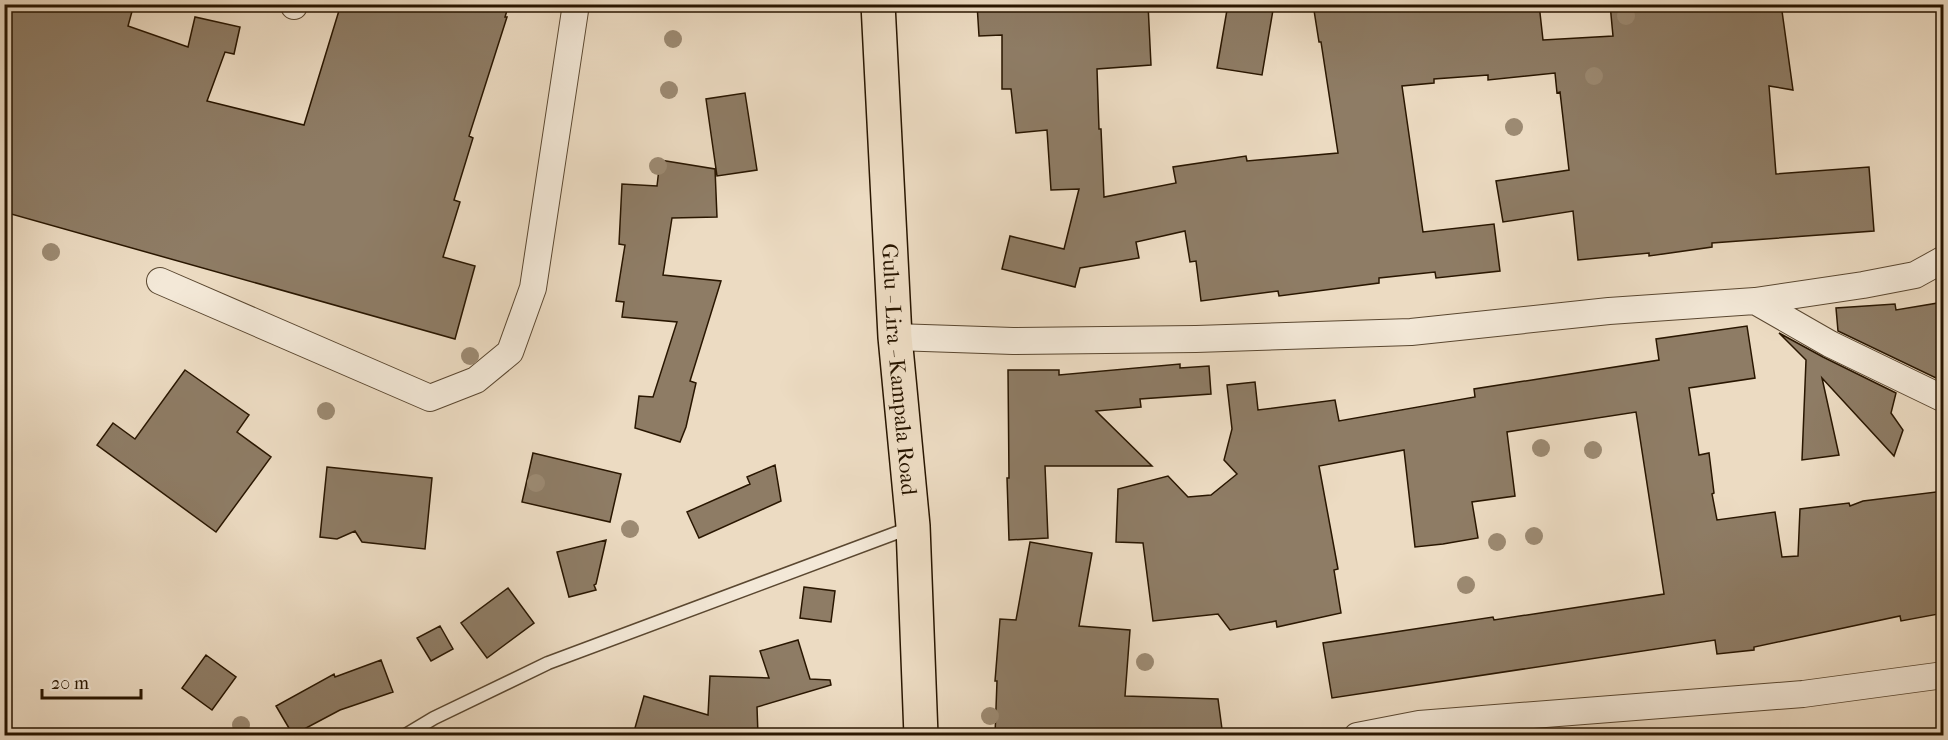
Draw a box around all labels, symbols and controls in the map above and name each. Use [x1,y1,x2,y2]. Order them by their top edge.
street label: Gulu - Lira - Kampala Road [876,243,922,498]
scale bar [42,662,141,700]
text: 20 m [51,673,89,694]

